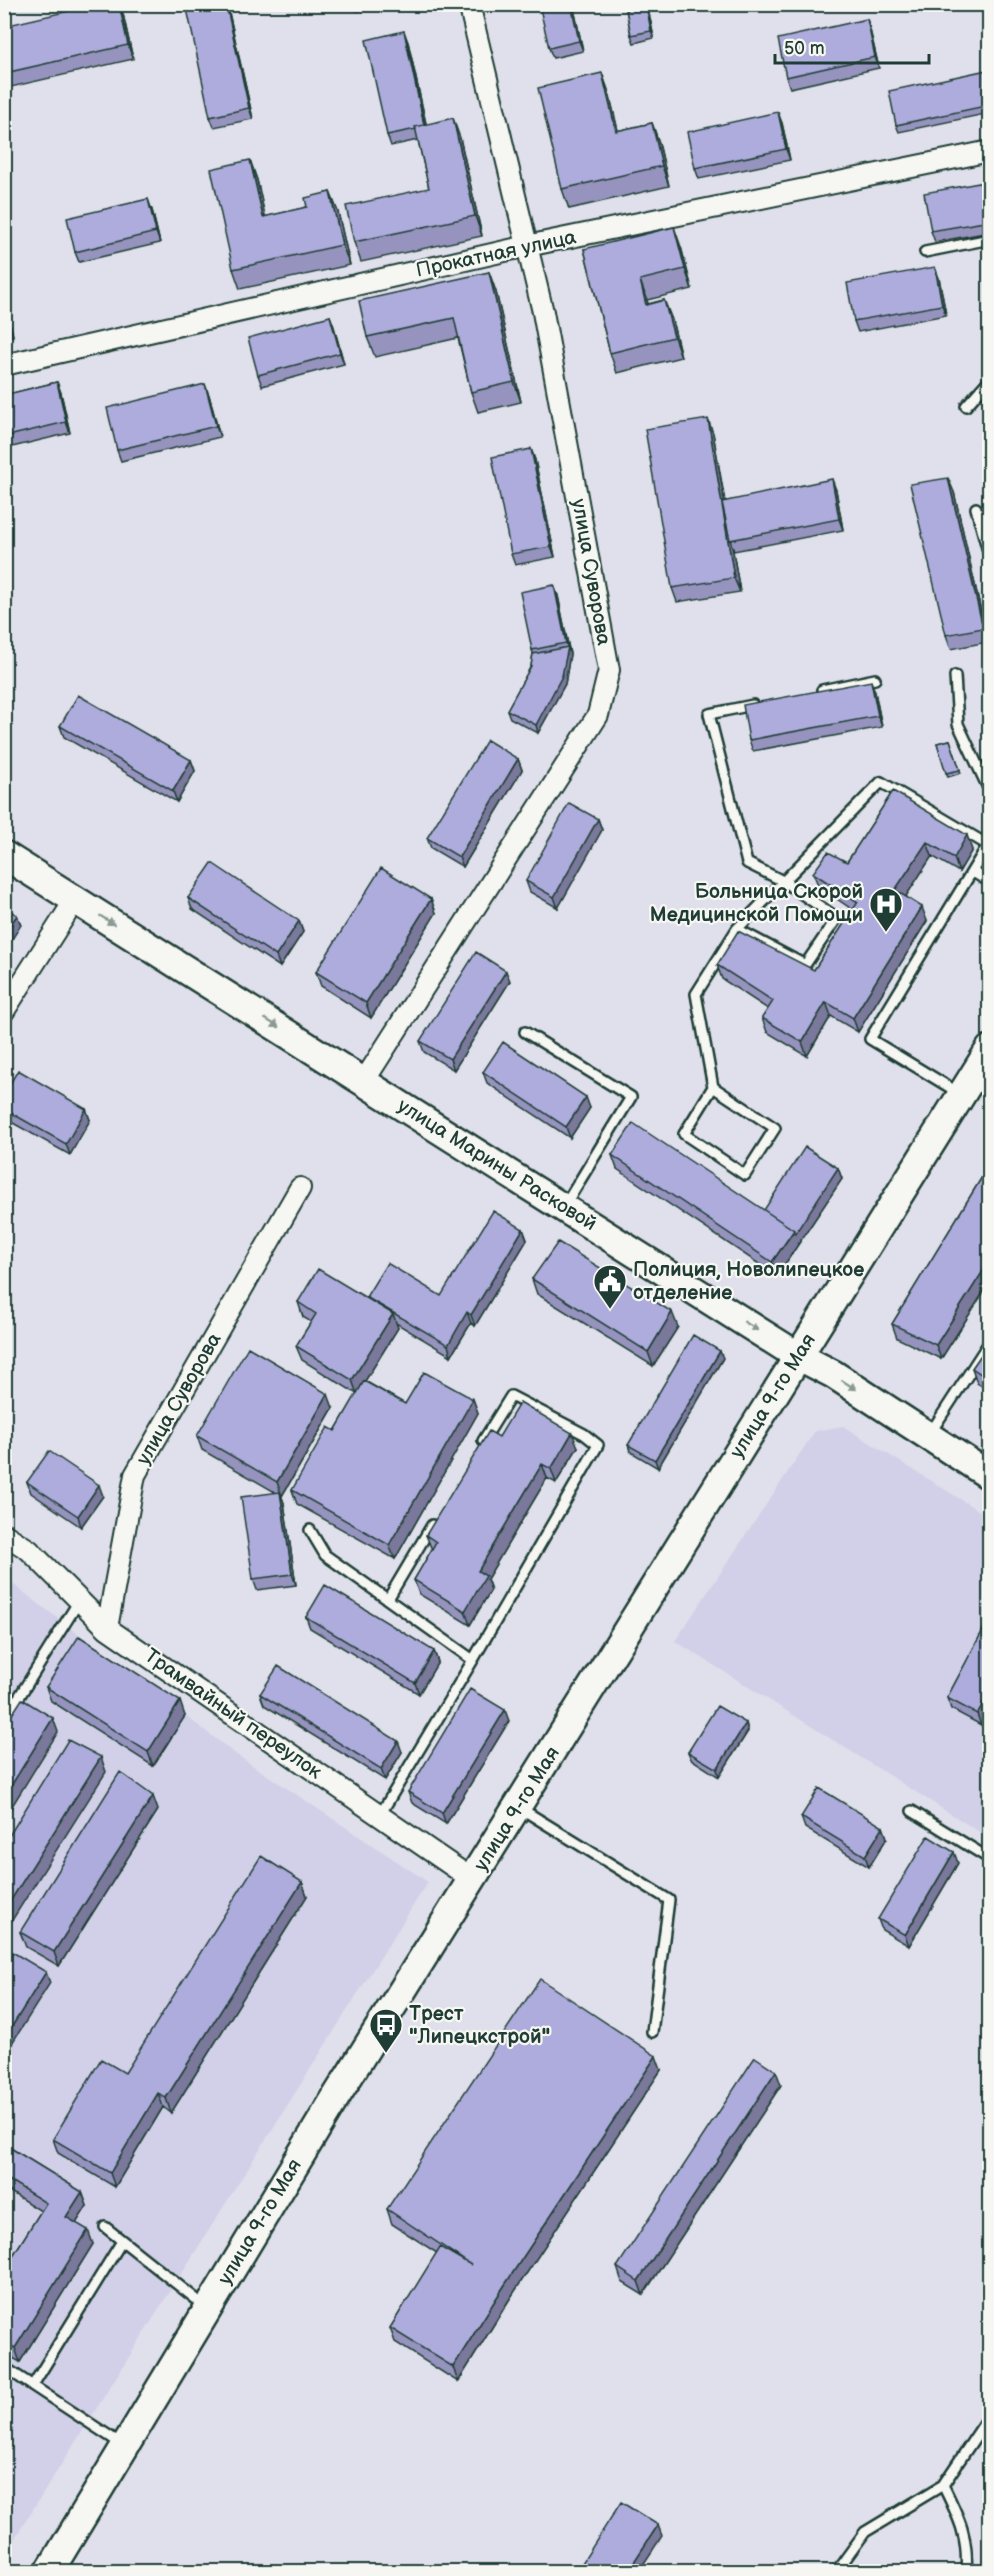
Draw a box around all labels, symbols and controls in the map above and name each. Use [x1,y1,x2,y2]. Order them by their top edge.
scale bar [775,27,930,65]
text: 50 m [784,38,825,59]
street label: Прокатная улица [414,225,578,283]
street label: улица Суворова [566,497,616,647]
place label: Больница Скорой Медицинской Помощи [650,880,863,927]
hospital icon: Больница Скорой Медицинской Помощи [868,886,904,933]
one-way arrow [99,914,115,925]
one-way arrow [264,1018,280,1029]
street label: улица Марины Расковой [393,1094,601,1236]
place label: Полиция, Новолипецкое отделение [633,1258,864,1305]
public building icon: Полиция, Новолипецкое отделение [592,1263,628,1310]
one-way arrow [743,1320,759,1331]
street label: улица Суворова [132,1329,227,1469]
street label: улица 9-го Мая [725,1329,821,1463]
one-way arrow [841,1379,857,1390]
street label: Трамвайный переулок [140,1644,327,1785]
street label: улица 9-го Мая [469,1742,565,1876]
place label: Трест "Липецкстрой" [409,2002,550,2049]
bus stop icon: Трест "Липецкстрой" [368,2007,404,2054]
street label: улица 9-го Мая [213,2155,307,2289]

